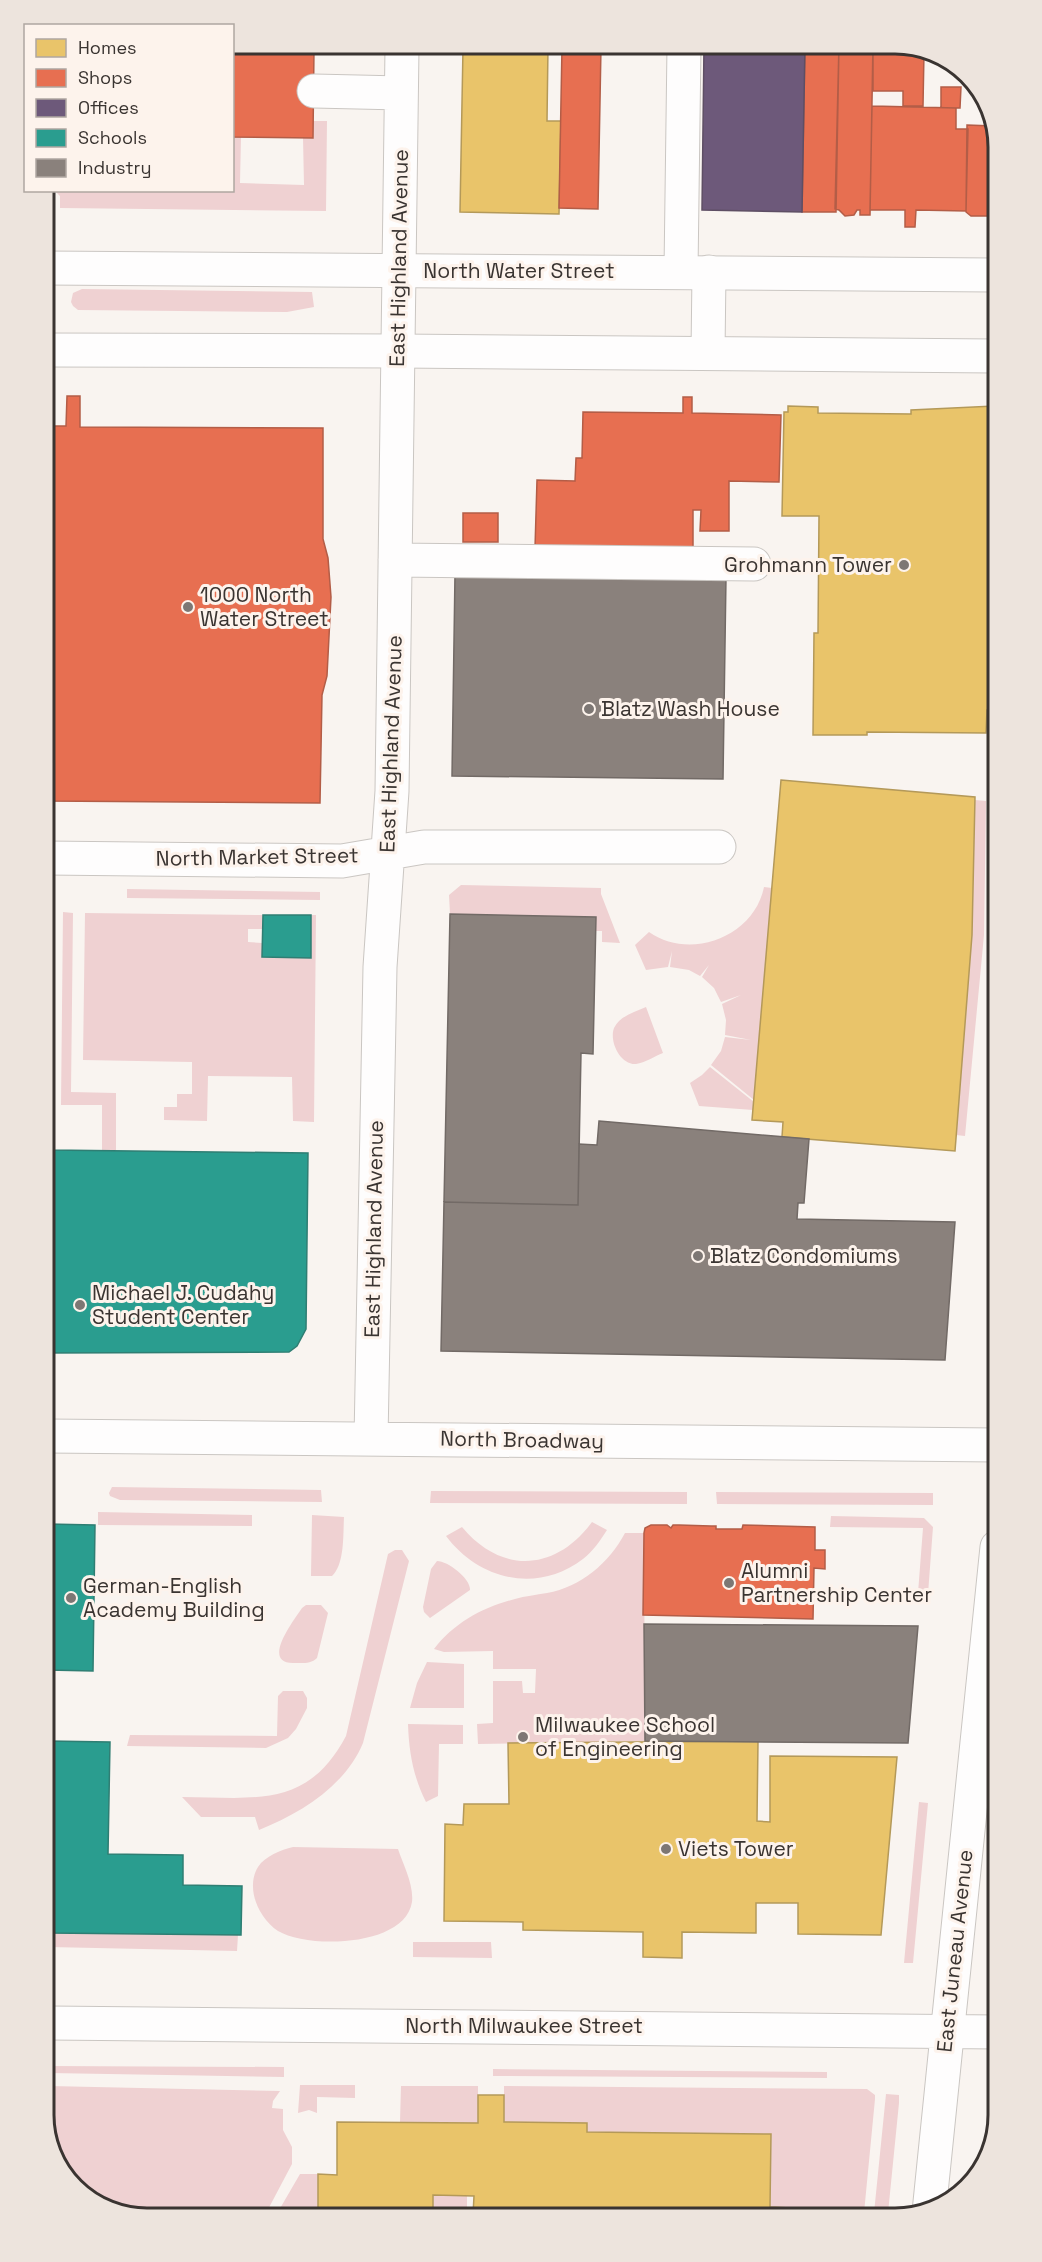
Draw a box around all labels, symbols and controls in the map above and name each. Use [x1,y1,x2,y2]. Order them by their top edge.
legend [24,24,234,192]
text: Homes [78,36,137,59]
text: Shops [78,66,132,89]
text: Offices [78,96,139,119]
text: Schools [78,126,147,149]
street label: East Highland Avenue [383,149,414,367]
text: Industry [78,156,151,179]
street label: North Water Street [423,257,615,284]
place label: Grohmann Tower [724,551,892,578]
marker: Grohmann Tower [897,558,911,572]
place label: 1000 North Water Street [200,581,329,632]
marker: 1000 North Water Street [181,600,195,614]
street label: East Highland Avenue [373,635,408,853]
place label: Blatz Wash House [601,695,780,722]
marker: Blatz Wash House [582,702,596,716]
street label: North Market Street [155,841,359,872]
street label: East Highland Avenue [358,1120,389,1338]
place label: Blatz Condomiums [710,1242,897,1269]
marker: Blatz Condomiums [691,1249,705,1263]
place label: Michael J. Cudahy Student Center [92,1279,274,1330]
marker: Michael J. Cudahy Student Center [73,1298,87,1312]
street label: North Broadway [440,1425,604,1454]
place label: Alumni Partnership Center [741,1557,932,1608]
place label: German-English Academy Building [83,1572,265,1623]
marker: Alumni Partnership Center [722,1576,736,1590]
marker: German-English Academy Building [64,1591,78,1605]
place label: Milwaukee School of Engineering [535,1711,715,1762]
marker: Milwaukee School of Engineering [516,1730,530,1744]
place label: Viets Tower [678,1835,794,1862]
marker: Viets Tower [659,1842,673,1856]
street label: East Juneau Avenue [930,1848,979,2054]
street label: North Milwaukee Street [405,2012,643,2039]

